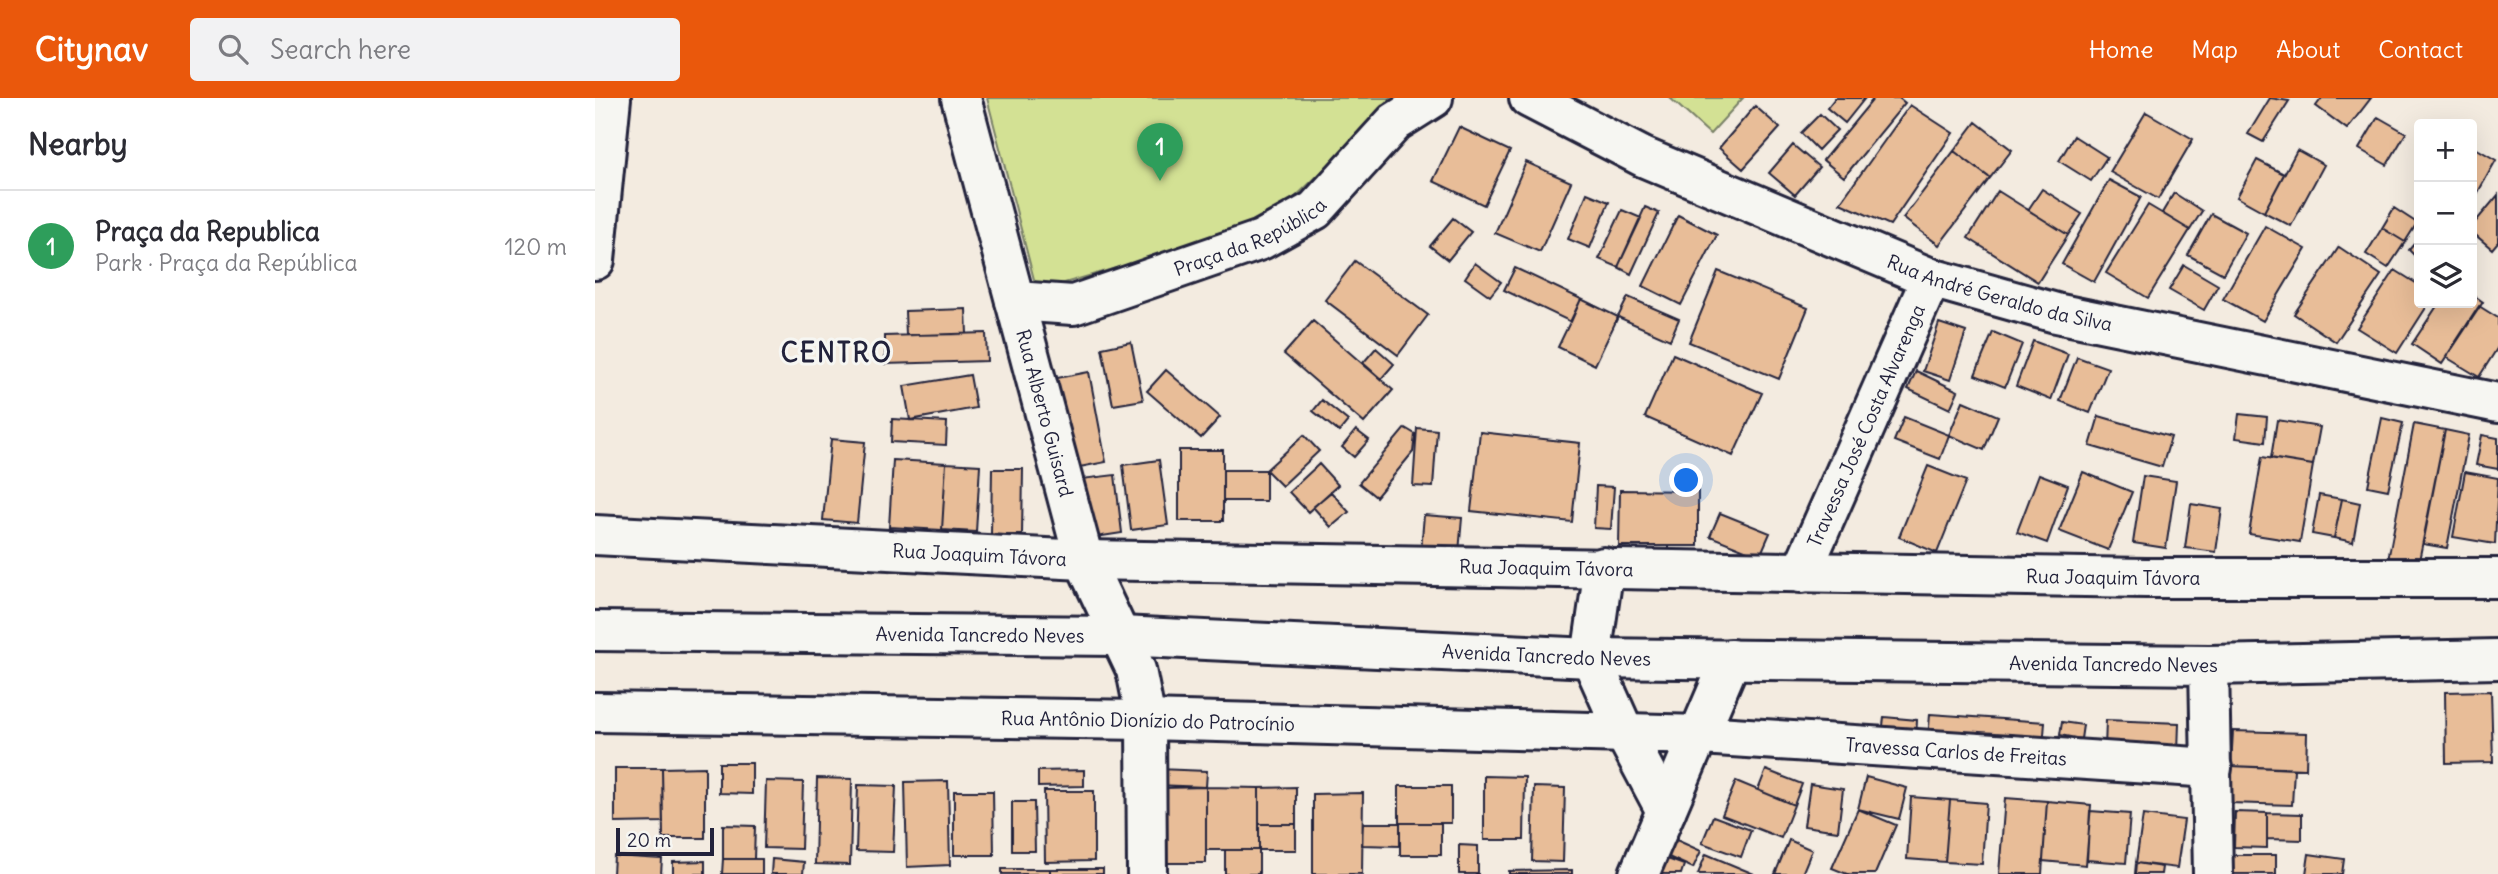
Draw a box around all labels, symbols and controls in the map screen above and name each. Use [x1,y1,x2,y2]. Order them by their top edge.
search box [190,18,680,81]
text: Citynav [35,28,148,70]
icon: search [214,30,252,68]
text: Search here [270,33,411,66]
text: Home [2089,34,2153,64]
text: Map [2191,34,2238,64]
text: About [2276,34,2340,64]
text: Contact [2378,34,2463,64]
map controls [2414,119,2477,308]
button: + [2414,119,2477,182]
pin: 1 [1137,123,1183,181]
text: Nearby [28,125,128,163]
button: − [2414,182,2477,245]
street label: Praça da República [1171,193,1332,281]
text: Praça da Republica [95,215,320,248]
text: 1 [46,232,56,261]
text: 120 m [504,232,567,261]
button: layers [2414,245,2477,308]
text: Park · Praça da República [95,248,358,277]
street label: Rua André Geraldo da Silva [1883,249,2115,336]
street label: Travessa José Costa Alvarenga [1802,300,1930,551]
street label: Rua Alberto Guisard [1011,327,1079,499]
district label: CENTRO [781,336,893,369]
your location [1669,463,1703,497]
street label: Rua Joaquim Távora [892,538,1067,571]
street label: Rua Joaquim Távora [1459,554,1634,581]
street label: Rua Joaquim Távora [2026,564,2201,590]
street label: Avenida Tancredo Neves [875,622,1085,648]
street label: Avenida Tancredo Neves [1442,639,1651,671]
street label: Avenida Tancredo Neves [2009,651,2218,677]
street label: Rua Antônio Dionízio do Patrocínio [1001,706,1295,736]
street label: Travessa Carlos de Freitas [1845,732,2068,771]
scale bar [616,825,714,857]
text: 20 m [627,828,671,852]

